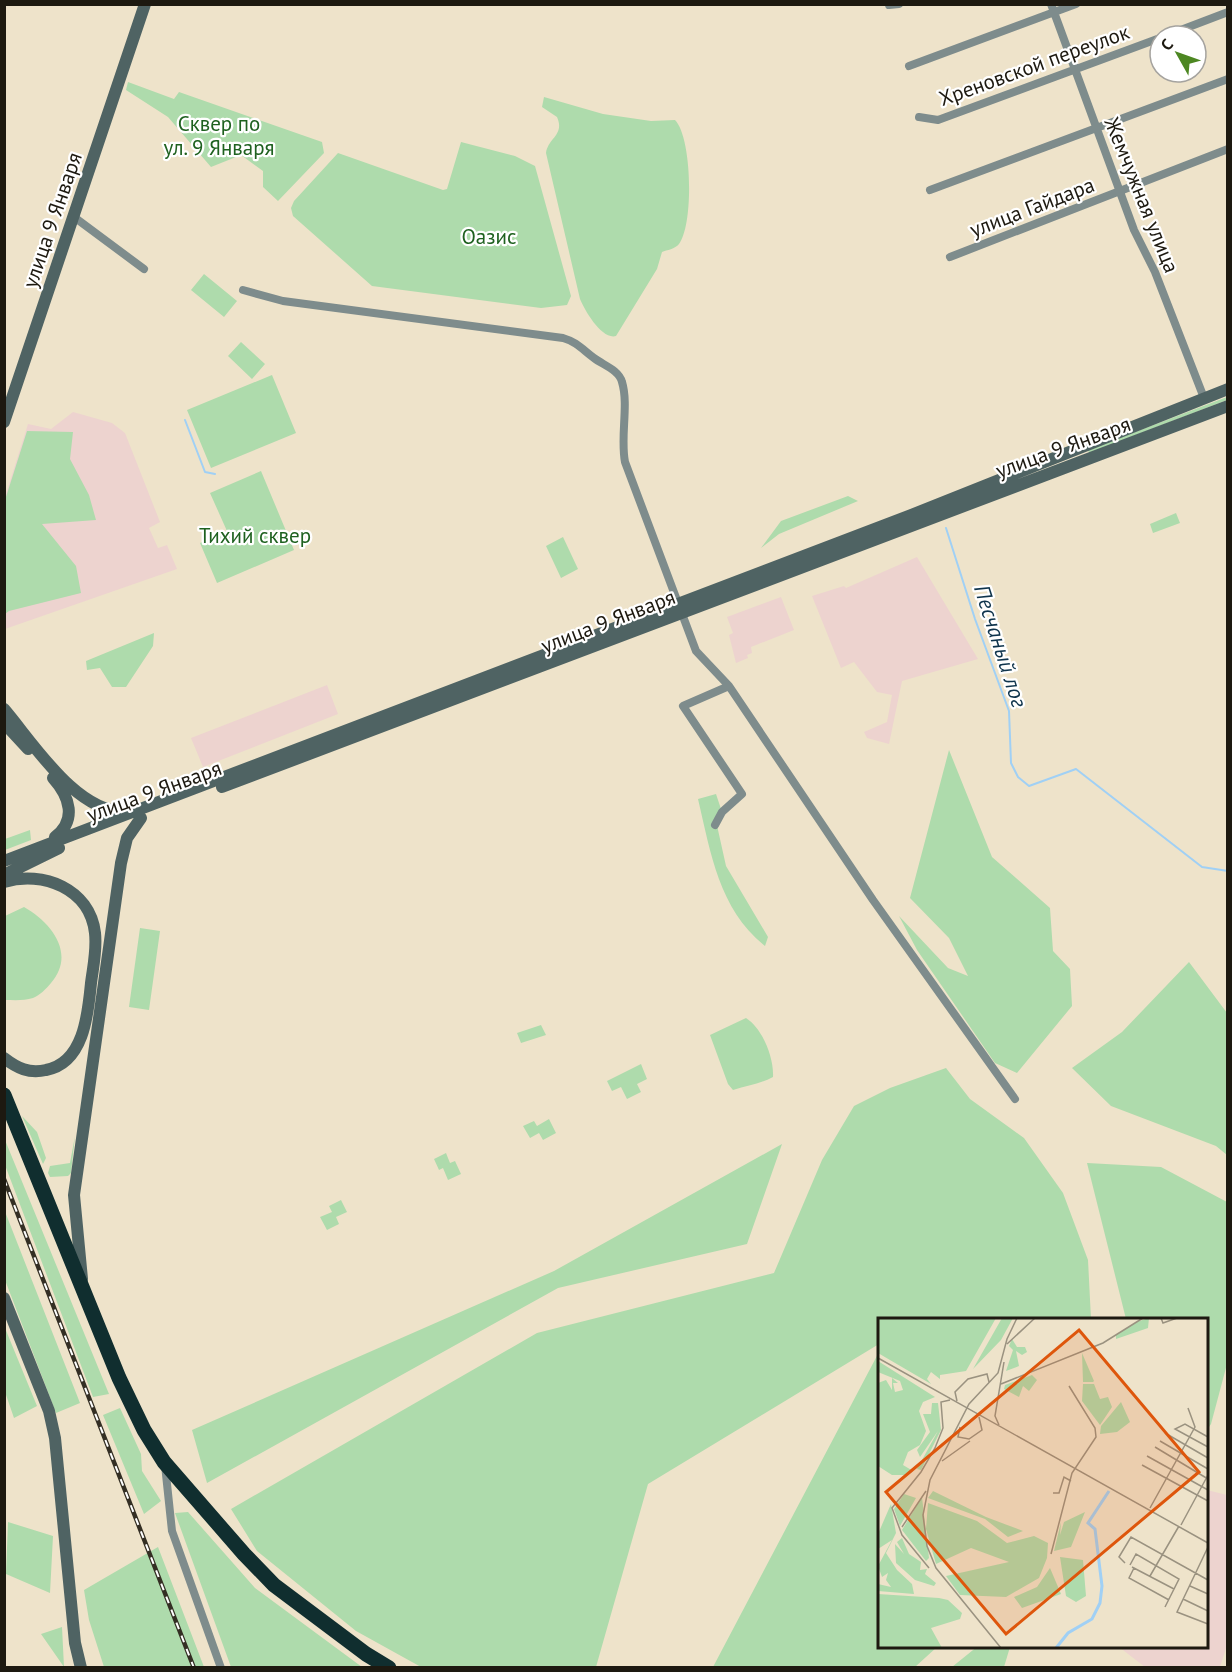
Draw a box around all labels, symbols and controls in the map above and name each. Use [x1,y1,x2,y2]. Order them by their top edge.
street label: Хреновской переулок [935,18,1133,112]
north arrow [1148,24,1208,84]
text: С [1156,34,1177,54]
park label: Сквер по ул. 9 Января [163,110,275,161]
street label: Жемчужная улица [1098,112,1185,277]
street label: улица 9 Января [16,149,88,291]
street label: улица Гайдара [966,171,1098,243]
park label: Оазис [462,223,516,250]
street label: улица 9 Января [992,410,1134,484]
park label: Тихий сквер [199,522,311,549]
water label: Песчаный лог [968,581,1034,711]
street label: улица 9 Января [537,583,679,659]
street label: улица 9 Января [83,754,225,828]
inset map [878,1318,1208,1648]

